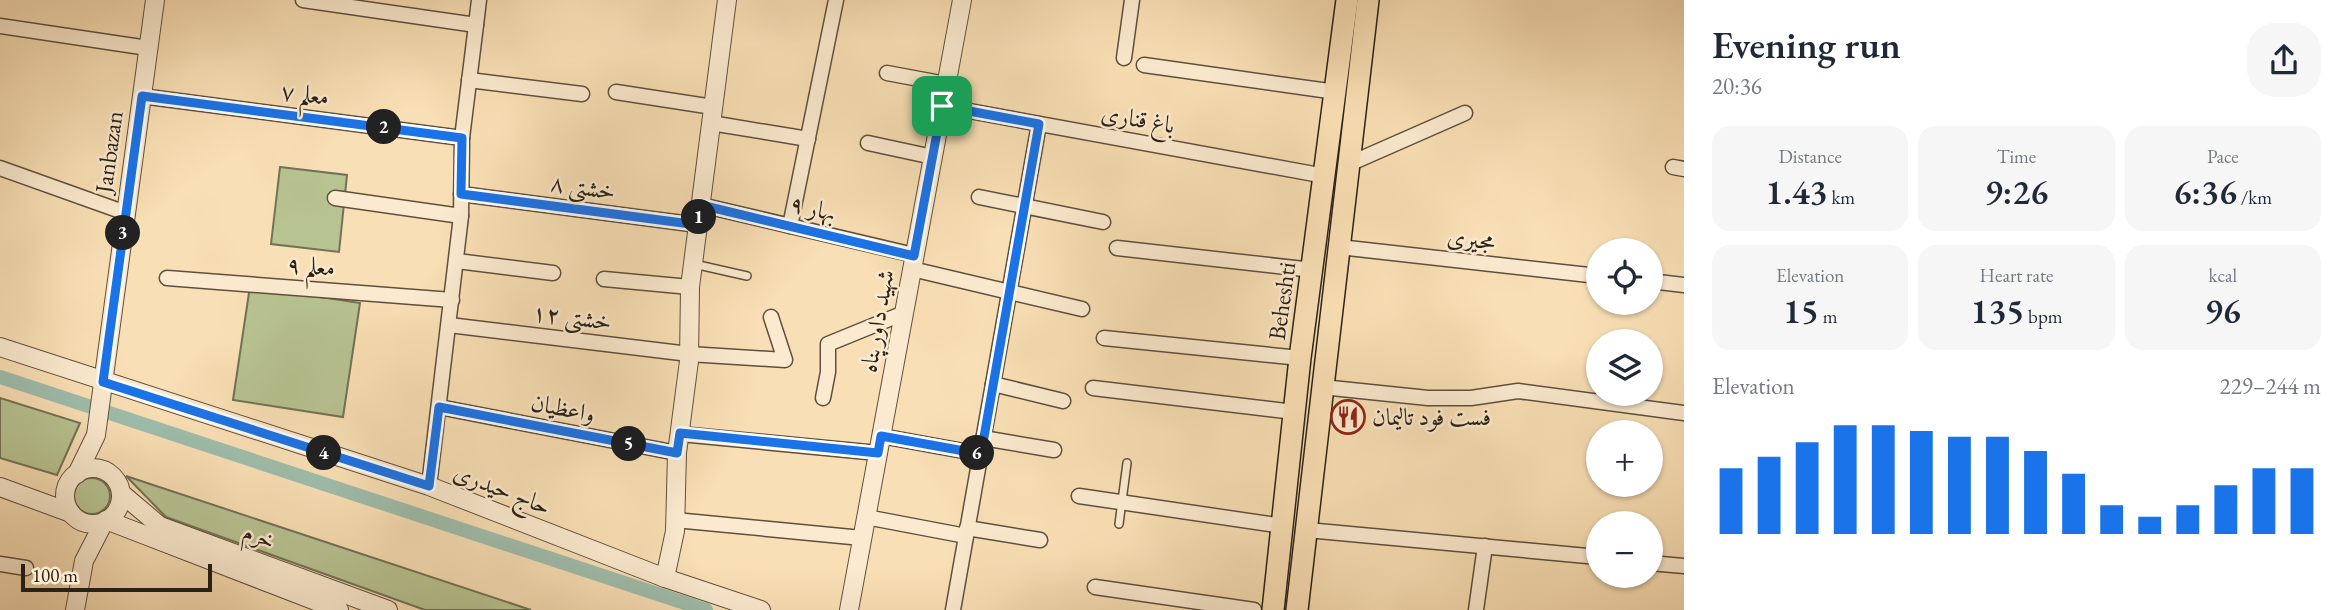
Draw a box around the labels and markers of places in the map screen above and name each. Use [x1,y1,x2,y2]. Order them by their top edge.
pin [912,76,972,136]
pin: 2 [366,110,402,144]
pin: 1 [682,200,716,234]
pin: 3 [106,216,140,250]
restaurant icon: فست فود تالیمان [1329,398,1367,436]
place label: فست فود تالیمان [1372,401,1491,432]
pin: 5 [612,426,646,462]
pin: 4 [306,435,342,470]
pin: 6 [960,435,995,470]

